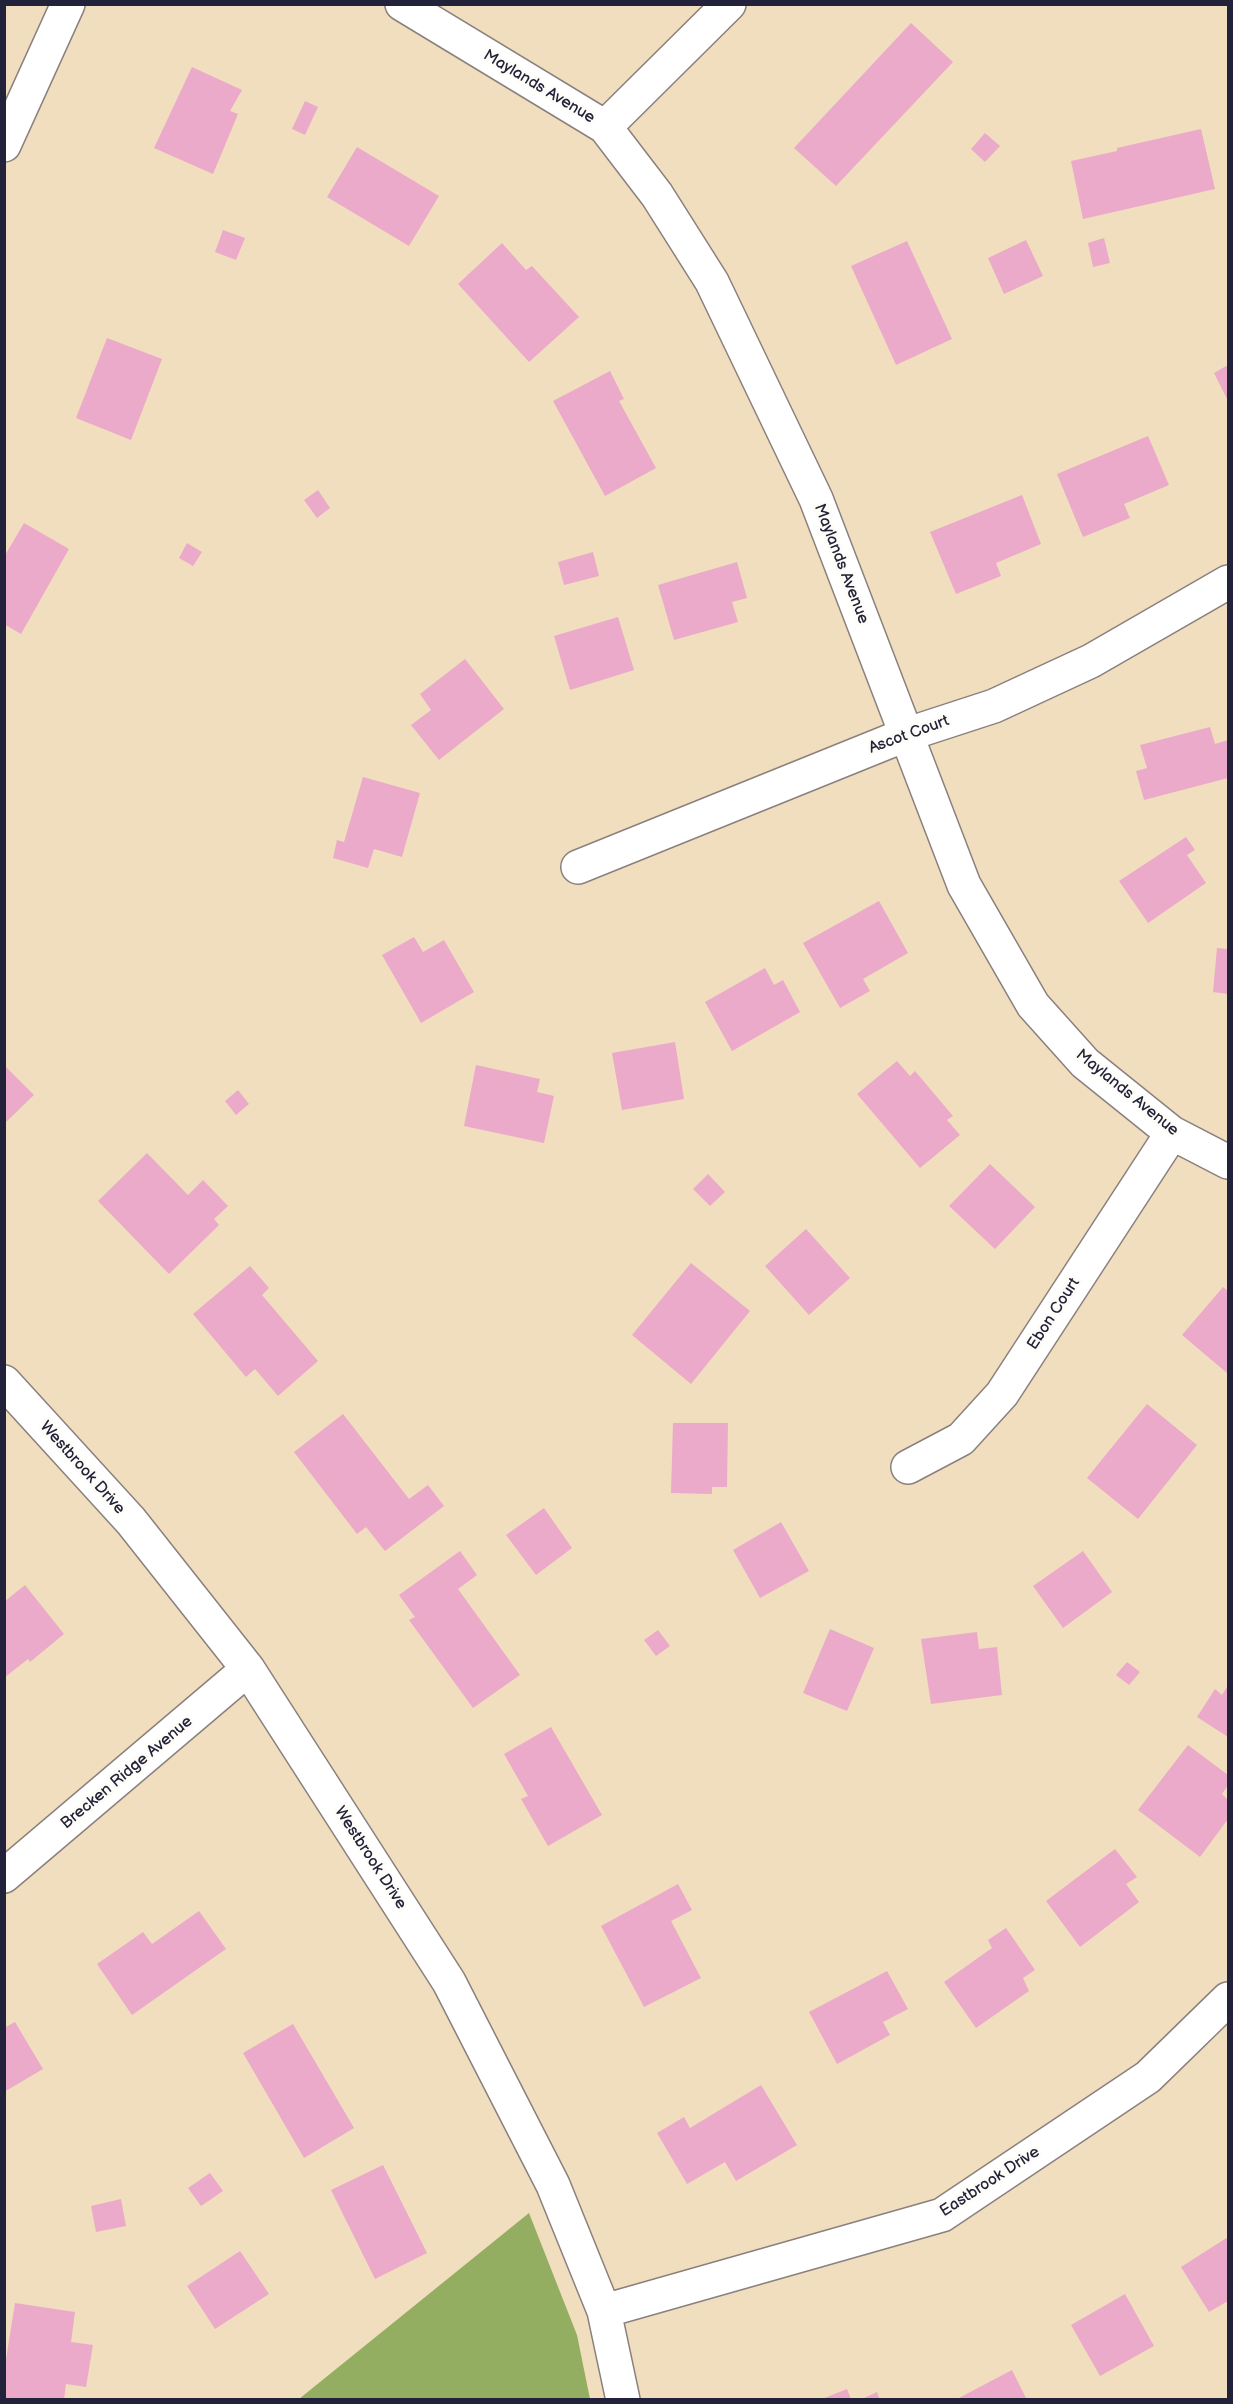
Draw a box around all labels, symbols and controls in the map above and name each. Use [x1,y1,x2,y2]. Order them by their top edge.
street label: Maylands Avenue [480,46,598,128]
street label: Maylands Avenue [809,501,873,627]
street label: Ascot Court [866,712,952,758]
street label: Maylands Avenue [1072,1046,1182,1140]
street label: Ebon Court [1024,1274,1084,1354]
street label: Westbrook Drive [35,1418,129,1518]
street label: Brecken Ridge Avenue [57,1712,197,1834]
street label: Westbrook Drive [330,1803,410,1913]
street label: Eastbrook Drive [937,2143,1043,2221]

